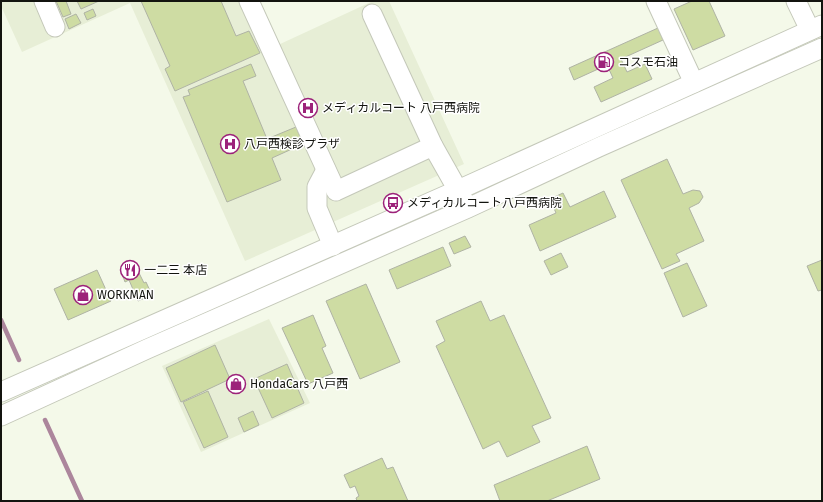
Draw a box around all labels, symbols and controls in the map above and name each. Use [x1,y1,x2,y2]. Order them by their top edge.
fuel station icon: コスモ石油 [593,51,615,73]
place label: コスモ石油 [618,55,678,69]
hospital icon: メディカルコート 八戸西病院 [297,97,319,119]
place label: メディカルコート 八戸西病院 [322,101,480,115]
hospital icon: 八戸西検診プラザ [219,133,241,155]
place label: 八戸西検診プラザ [244,137,340,151]
bus stop icon: メディカルコート八戸西病院 [382,192,404,214]
place label: メディカルコート八戸西病院 [407,196,562,210]
restaurant icon: 一二三 本店 [119,259,141,281]
place label: 一二三 本店 [144,263,207,277]
shop icon: WORKMAN [72,284,94,306]
place label: WORKMAN [97,288,154,302]
shop icon: HondaCars 八戸西 [225,373,247,395]
place label: HondaCars 八戸西 [250,377,348,391]

